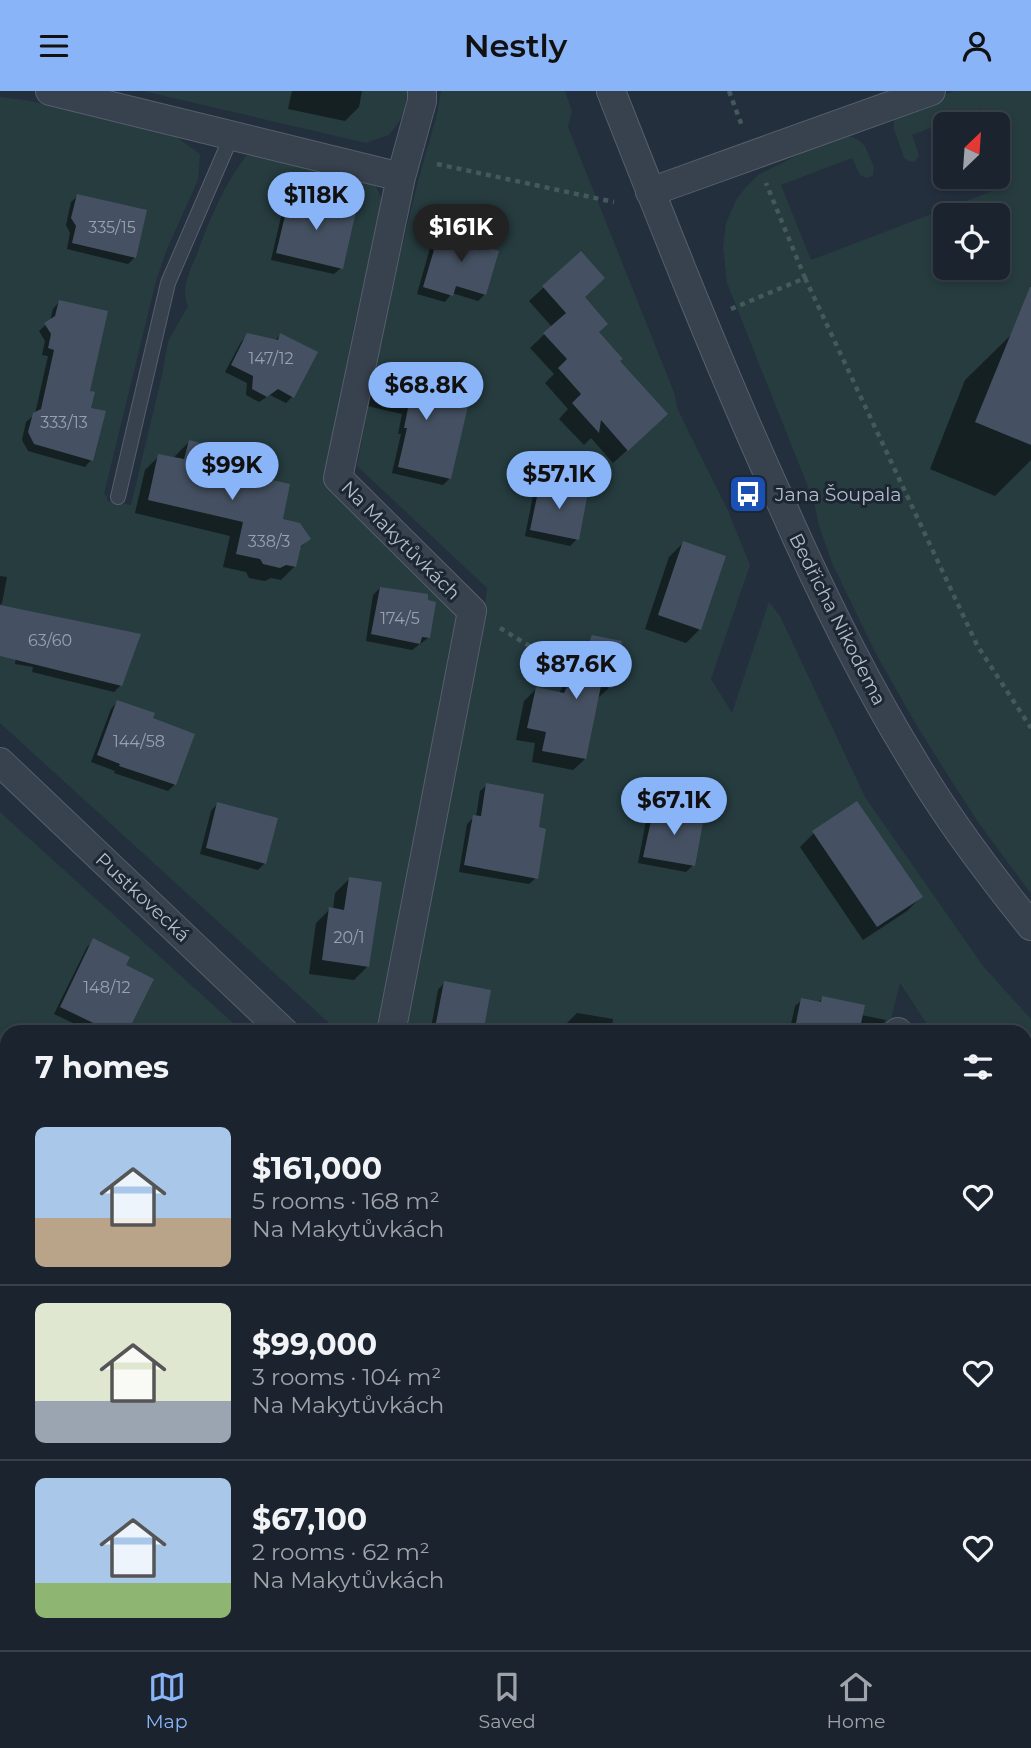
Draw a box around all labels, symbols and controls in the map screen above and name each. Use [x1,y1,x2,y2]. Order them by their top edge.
text: Nestly [464,26,567,65]
icon: menu [35,27,73,65]
icon: person [958,27,996,65]
north arrow [933,112,1010,189]
map controls [933,112,1010,280]
pin: $118K [267,173,365,232]
text: $118K [284,181,348,209]
button: locate [933,203,1010,280]
pin: $161K [412,205,510,264]
text: $161K [429,213,493,241]
house number: 335/15 [88,218,136,237]
house number: 147/12 [249,349,294,368]
pin: $68.8K [369,363,483,422]
text: $68.8K [384,371,468,399]
house number: 333/13 [40,413,88,432]
pin: $99K [191,443,273,502]
text: $99K [202,451,262,479]
pin: $57.1K [502,451,616,511]
text: $57.1K [523,460,595,488]
bus stop icon: Jana Šoupala [727,473,769,515]
street label: Na Makytůvkách [336,476,465,605]
place label: Jana Šoupala [774,483,901,506]
street label: Bedřicha Nikodema [784,529,891,709]
house number: 338/3 [248,532,290,551]
house number: 174/5 [380,609,420,628]
house number: 63/60 [28,631,72,650]
pin: $87.6K [519,641,633,701]
text: $87.6K [536,650,616,678]
house number: 144/58 [113,732,165,751]
pin: $67.1K [617,777,731,837]
text: $67.1K [637,786,711,814]
street label: Pustkovecká [91,848,195,947]
house number: 20/1 [334,928,364,947]
house number: 148/12 [83,978,131,997]
icon: filters [959,1048,997,1086]
text: 7 homes [35,1049,169,1086]
text: $161,000 [252,1150,382,1187]
icon: home [91,1155,175,1239]
icon: heart [959,1178,997,1216]
text: 5 rooms · 168 m² [252,1187,440,1215]
text: Na Makytůvkách [252,1215,444,1243]
text: $99,000 [252,1326,377,1363]
icon: home [91,1331,175,1415]
icon: heart [959,1354,997,1392]
text: 3 rooms · 104 m² [252,1363,441,1391]
text: Na Makytůvkách [252,1391,444,1419]
text: $67,100 [252,1501,367,1538]
icon: home [91,1506,175,1590]
icon: heart [959,1529,997,1567]
text: 2 rooms · 62 m² [252,1538,430,1566]
text: Na Makytůvkách [252,1566,444,1594]
tab: Map [145,1668,188,1733]
tab: Saved [479,1668,536,1733]
tab: Home [827,1668,886,1733]

